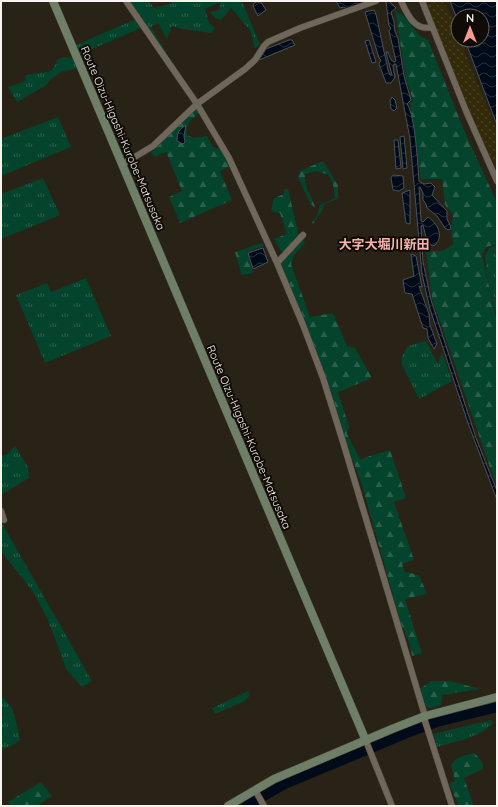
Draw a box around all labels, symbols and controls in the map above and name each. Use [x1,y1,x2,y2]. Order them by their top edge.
north arrow [450,8,490,48]
text: N [466,11,474,25]
street label: Route Oizu-Higashi-Kurobe-Matsusaka [78,44,168,232]
district label: 大字大堀川新田 [338,236,430,252]
street label: Route Oizu-Higashi-Kurobe-Matsusaka [204,343,294,531]

